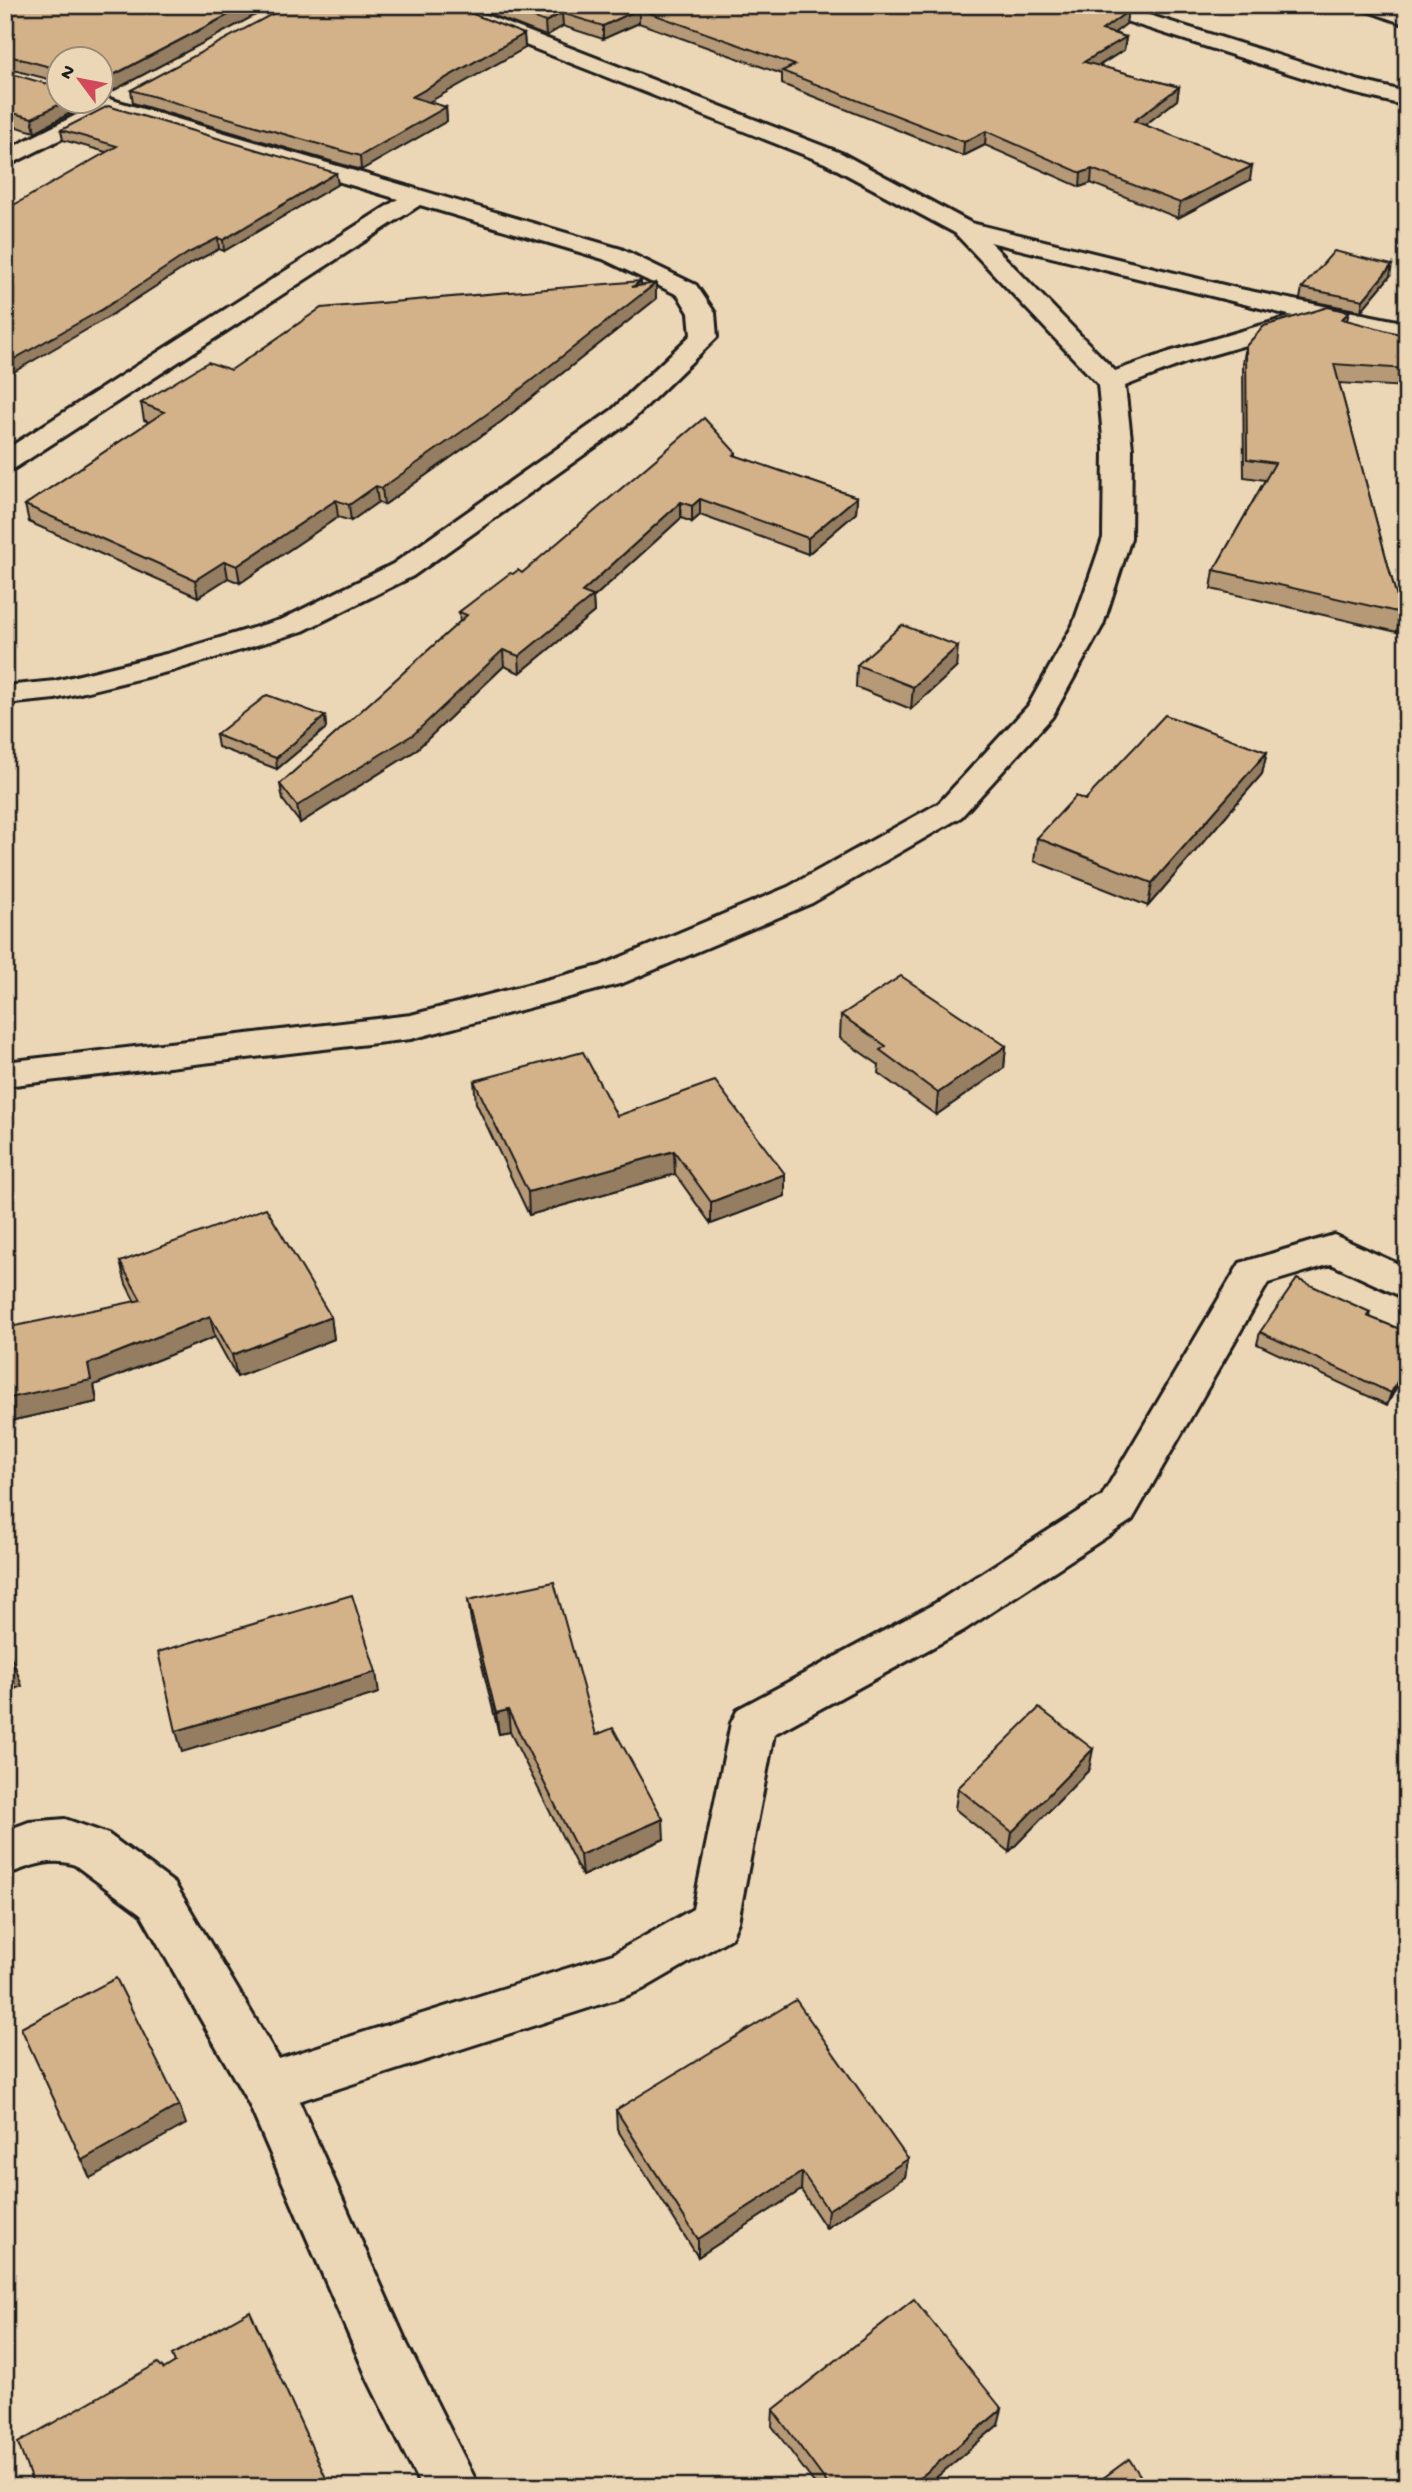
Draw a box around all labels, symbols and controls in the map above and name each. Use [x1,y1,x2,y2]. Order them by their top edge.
north arrow [46,46,116,116]
text: N [56,61,82,84]

